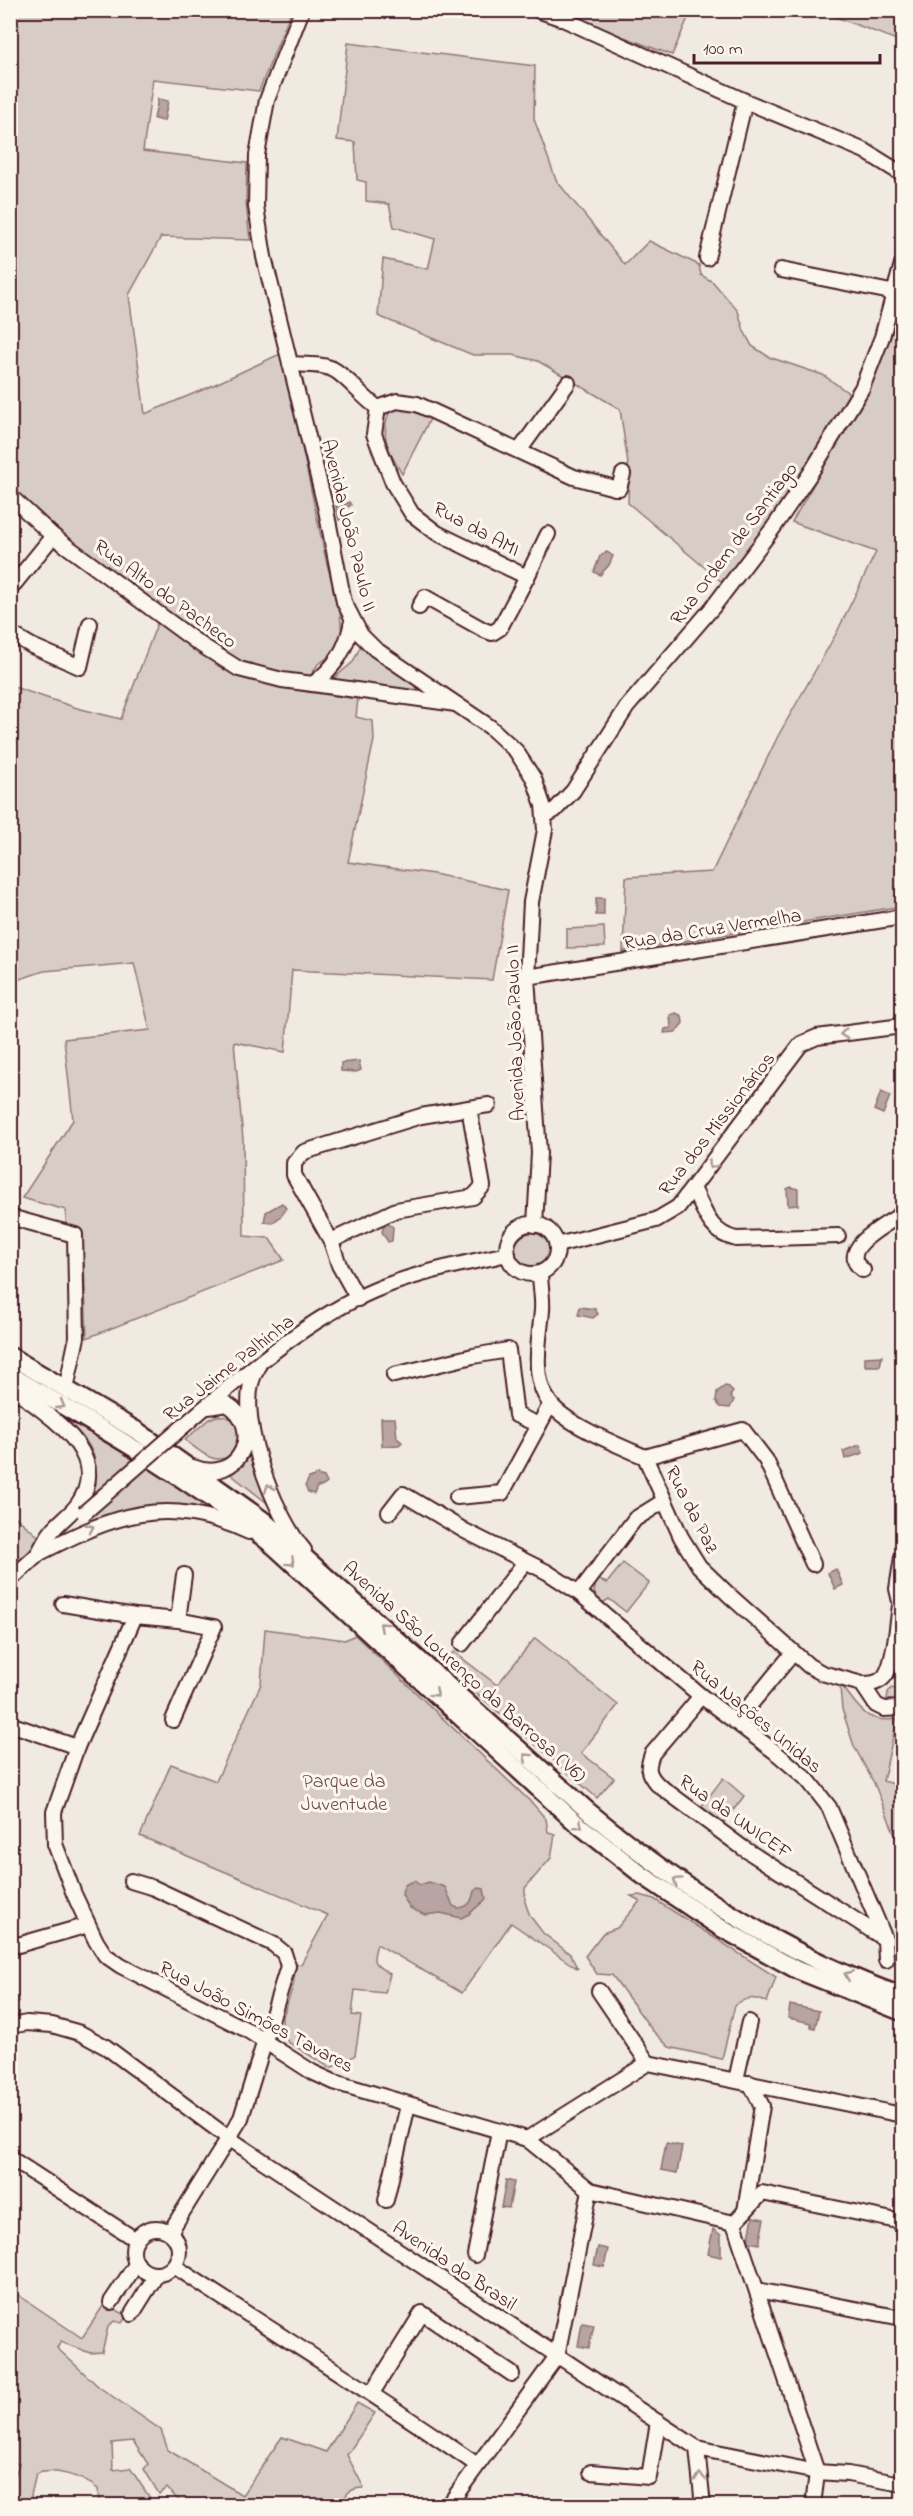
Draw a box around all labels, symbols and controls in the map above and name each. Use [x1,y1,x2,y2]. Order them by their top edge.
scale bar [694,27,880,65]
text: 100 m [703,37,743,63]
street label: Avenida João Paulo II [312,436,383,615]
street label: Rua Ordem de Santiago [664,457,807,633]
street label: Rua da AMI [427,495,524,565]
street label: Rua Alto do Pacheco [87,533,242,657]
street label: Rua da Cruz Vermelha [621,902,804,959]
street label: Avenida João Paulo II [499,944,534,1122]
one-way arrow [840,1027,849,1039]
street label: Rua dos Missionários [653,1046,783,1203]
one-way arrow [708,1158,719,1169]
street label: Rua Jaime Palhinha [158,1308,301,1430]
one-way arrow [55,1398,65,1409]
street label: Rua da Paz [656,1461,726,1560]
one-way arrow [264,1483,277,1494]
one-way arrow [84,1523,95,1535]
one-way arrow [284,1555,295,1566]
street label: Avenida São Lourenço da Barrosa (V6) [335,1555,592,1791]
one-way arrow [379,1622,389,1633]
street label: Rua Nações Unidas [683,1654,828,1782]
one-way arrow [428,1686,439,1697]
one-way arrow [524,1753,534,1764]
park label: Parque da Juventude [301,1768,387,1820]
street label: Rua da UNICEF [672,1768,797,1868]
one-way arrow [572,1817,583,1828]
one-way arrow [673,1877,684,1888]
street label: Rua João Simões Tavares [153,1955,358,2082]
one-way arrow [843,1970,854,1982]
street label: Avenida do Brasil [386,2215,522,2319]
one-way arrow [694,2472,707,2482]

